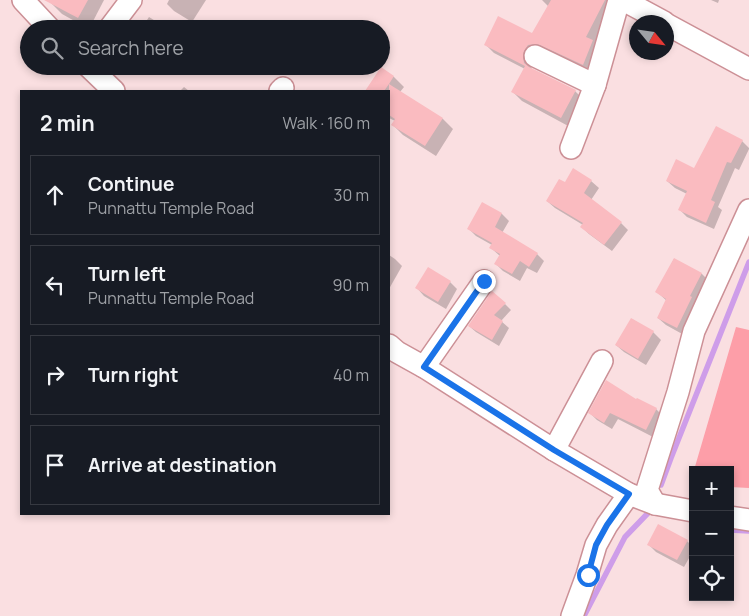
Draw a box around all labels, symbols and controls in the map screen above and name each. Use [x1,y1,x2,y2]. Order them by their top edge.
north arrow [629,15,674,60]
search box [20,20,390,75]
icon: search [38,34,66,62]
text: Search here [78,35,184,61]
text: 2 min [40,109,95,137]
text: Walk · 160 m [282,112,370,134]
text: Continue [88,171,174,197]
icon: ahead [41,181,69,209]
text: 30 m [334,184,369,206]
text: Punnattu Temple Road [88,197,254,219]
text: Turn left [88,261,166,287]
route end [473,270,496,293]
icon: left [41,271,69,299]
text: 90 m [333,274,369,296]
text: Punnattu Temple Road [88,287,254,309]
icon: right [41,361,69,389]
text: Turn right [88,362,178,388]
text: 40 m [333,364,369,386]
icon: arrive [41,451,69,479]
text: Arrive at destination [88,452,277,478]
map controls [689,466,734,601]
button: + [689,466,734,511]
button: − [689,511,734,556]
button: locate [689,556,734,601]
route start [577,564,600,587]

